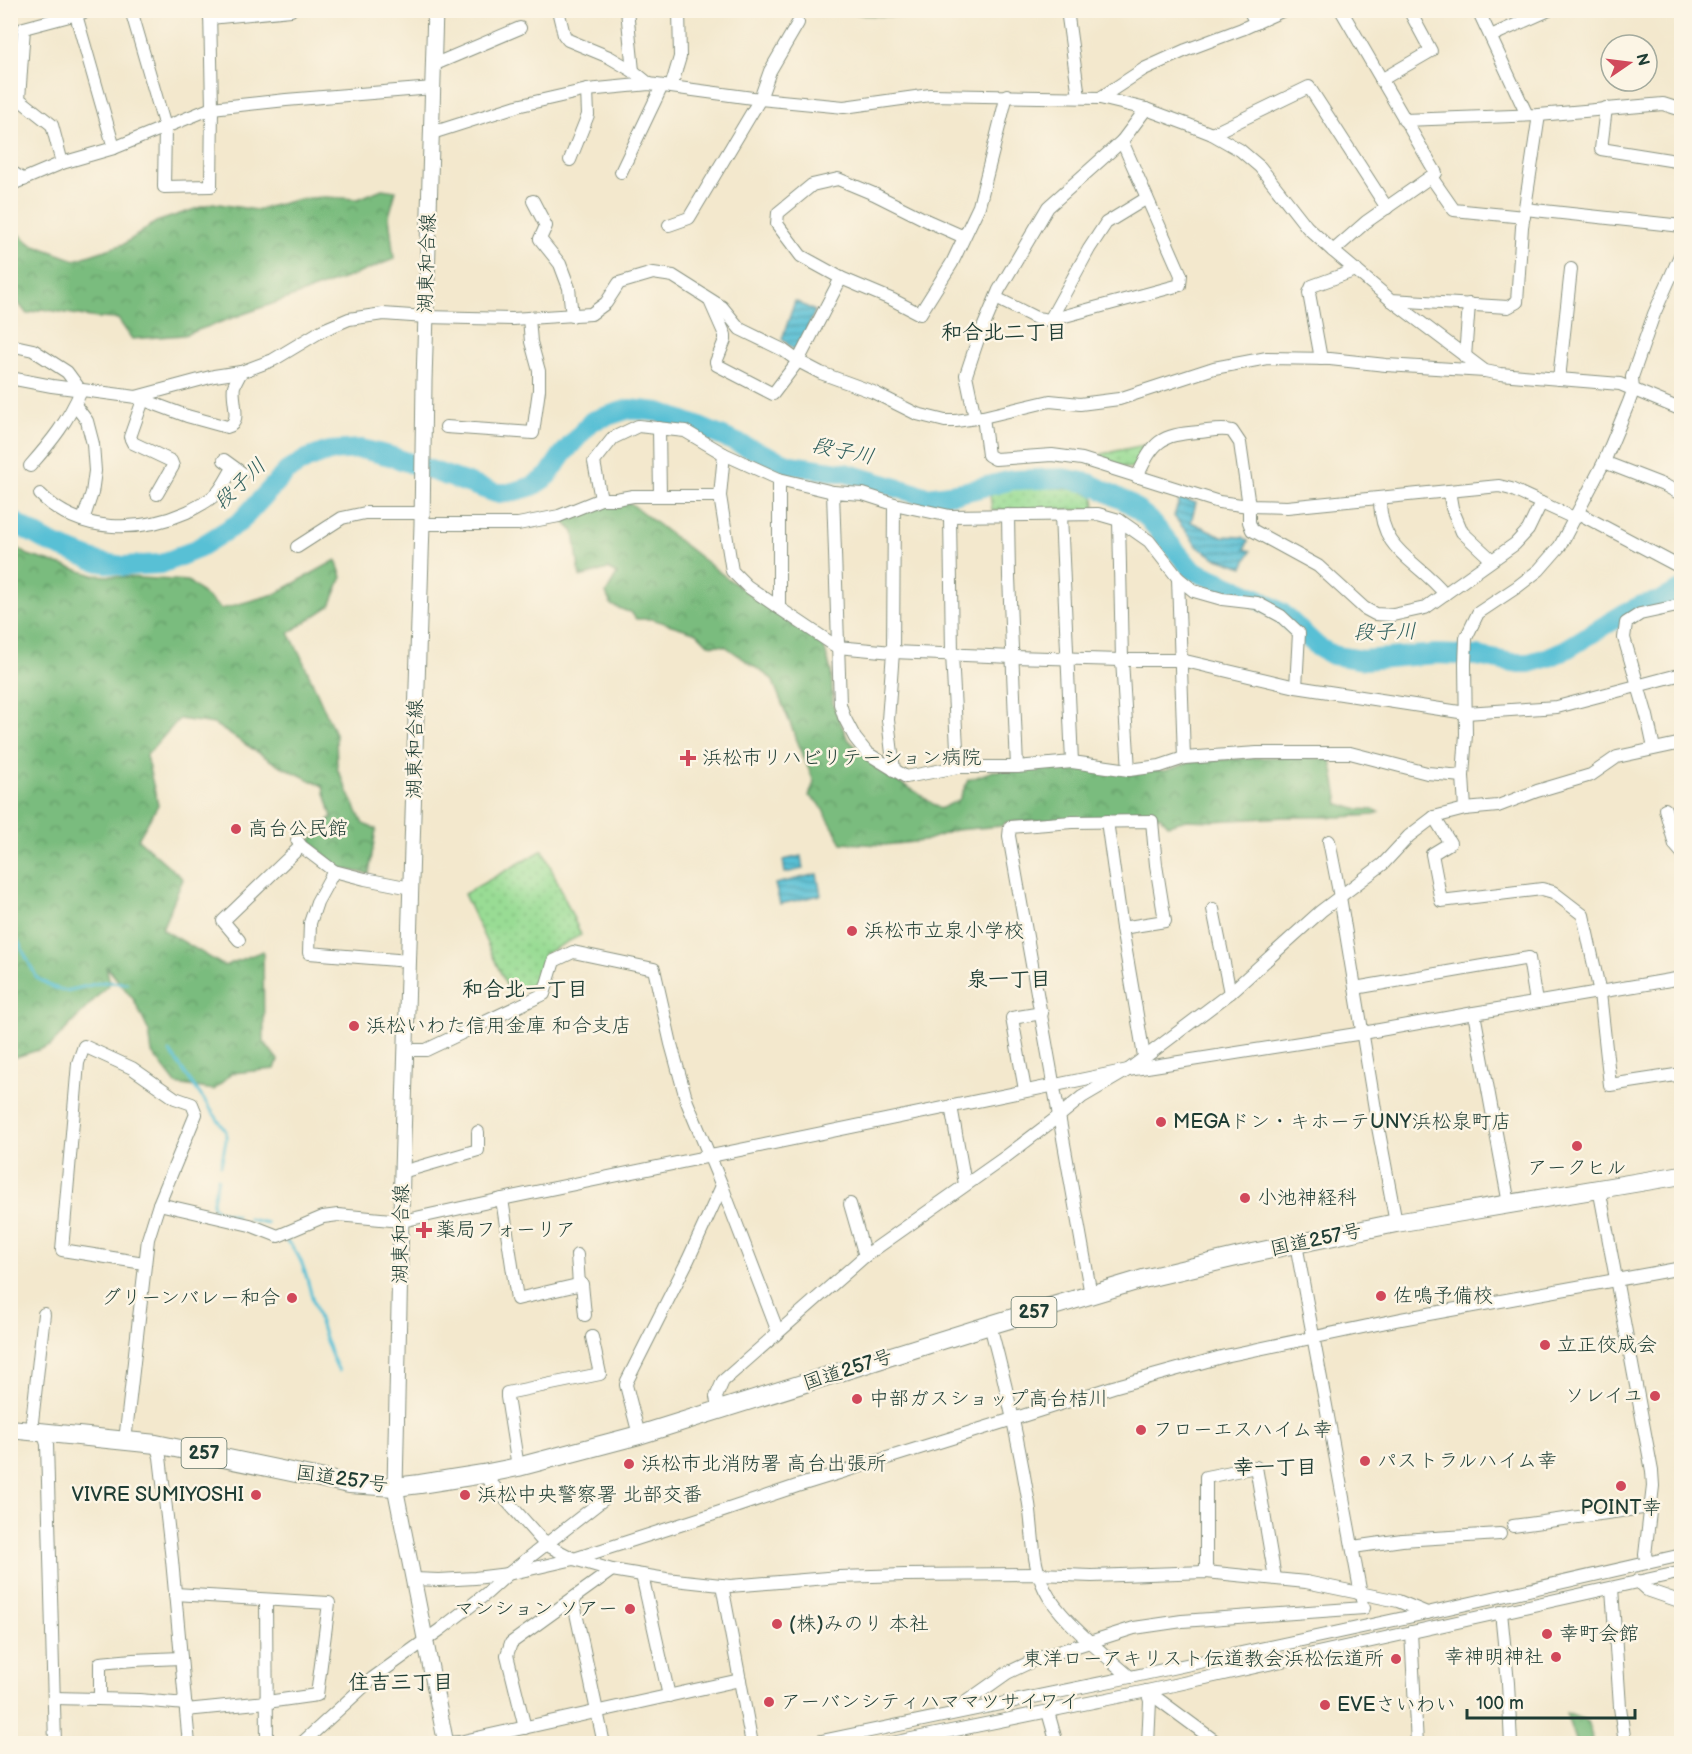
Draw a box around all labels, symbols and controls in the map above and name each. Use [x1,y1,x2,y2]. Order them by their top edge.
north arrow [1599,33,1659,93]
text: N [1631,52,1653,68]
street label: 湖東和合線 [413,213,441,313]
district label: 和合北二丁目 [941,320,1067,345]
water label: 段子川 [810,432,876,470]
water label: 段子川 [209,453,271,515]
water label: 段子川 [1353,619,1417,645]
street label: 湖東和合線 [402,699,428,799]
place label: 浜松市リハビリテーション病院 [702,746,982,770]
marker: 浜松市リハビリテーション病院 [679,749,697,767]
place label: 高台公民館 [248,817,348,841]
marker: 高台公民館 [229,822,243,836]
place label: 浜松市立泉小学校 [864,919,1024,943]
marker: 浜松市立泉小学校 [845,924,859,938]
district label: 泉一丁目 [967,967,1051,992]
district label: 和合北一丁目 [462,977,588,1002]
place label: 浜松いわた信用金庫 和合支店 [366,1014,631,1038]
marker: 浜松いわた信用金庫 和合支店 [347,1019,361,1033]
place label: MEGAドン・キホーテUNY浜松泉町店 [1173,1110,1511,1134]
marker: MEGAドン・キホーテUNY浜松泉町店 [1154,1115,1168,1129]
marker: アークヒル [1570,1139,1584,1153]
place label: アークヒル [1528,1156,1626,1180]
street label: 湖東和合線 [388,1184,414,1284]
place label: 小池神経科 [1257,1186,1357,1210]
marker: 小池神経科 [1238,1191,1252,1205]
place label: 薬局フォーリア [436,1218,576,1242]
street label: 国道257号 [1268,1219,1364,1261]
marker: 薬局フォーリア [417,1223,431,1237]
place label: 佐鳴予備校 [1393,1284,1493,1308]
place label: グリーンバレー和合 [101,1286,280,1310]
marker: 佐鳴予備校 [1374,1289,1388,1303]
marker: グリーンバレー和合 [285,1291,299,1305]
road number: 257 [1012,1297,1056,1327]
place label: 立正佼成会 [1557,1333,1657,1357]
marker: 立正佼成会 [1538,1338,1552,1352]
street label: 国道257号 [800,1344,896,1396]
place label: ソレイユ [1565,1384,1643,1408]
place label: 中部ガスショップ高台桔川 [869,1387,1109,1411]
marker: ソレイユ [1648,1389,1662,1403]
marker: 中部ガスショップ高台桔川 [850,1392,864,1406]
place label: フローエスハイム幸 [1153,1418,1332,1442]
marker: フローエスハイム幸 [1134,1423,1148,1437]
road number: 257 [182,1438,226,1468]
place label: パストラルハイム幸 [1377,1449,1557,1473]
place label: 浜松市北消防署 高台出張所 [641,1452,886,1476]
marker: パストラルハイム幸 [1358,1454,1372,1468]
district label: 幸一丁目 [1233,1455,1317,1480]
marker: 浜松市北消防署 高台出張所 [622,1457,636,1471]
street label: 国道257号 [294,1461,390,1497]
marker: POINT幸 [1614,1479,1628,1493]
place label: VIVRE SUMIYOSHI [72,1483,244,1507]
place label: 浜松中央警察署 北部交番 [477,1483,702,1507]
marker: VIVRE SUMIYOSHI [249,1488,263,1502]
marker: 浜松中央警察署 北部交番 [458,1488,472,1502]
place label: POINT幸 [1580,1496,1662,1520]
place label: マンション ソアー [454,1597,618,1621]
marker: マンション ソアー [623,1602,637,1616]
place label: (株)みのり 本社 [789,1612,929,1636]
marker: (株)みのり 本社 [770,1617,784,1631]
place label: 幸町会館 [1559,1622,1639,1646]
marker: 幸町会館 [1540,1627,1554,1641]
place label: 幸神明神社 [1444,1645,1544,1669]
place label: 東洋ローアキリスト伝道教会浜松伝道所 [1023,1647,1384,1671]
marker: 幸神明神社 [1549,1650,1563,1664]
marker: 東洋ローアキリスト伝道教会浜松伝道所 [1389,1652,1403,1666]
district label: 住吉三丁目 [349,1670,454,1695]
scale bar [1467,1682,1635,1720]
place label: アーバンシティハママツサイワイ [781,1690,1079,1714]
place label: EVEさいわい [1337,1693,1456,1717]
text: 100 m [1476,1693,1524,1714]
marker: アーバンシティハママツサイワイ [762,1695,776,1709]
marker: EVEさいわい [1318,1698,1332,1712]

